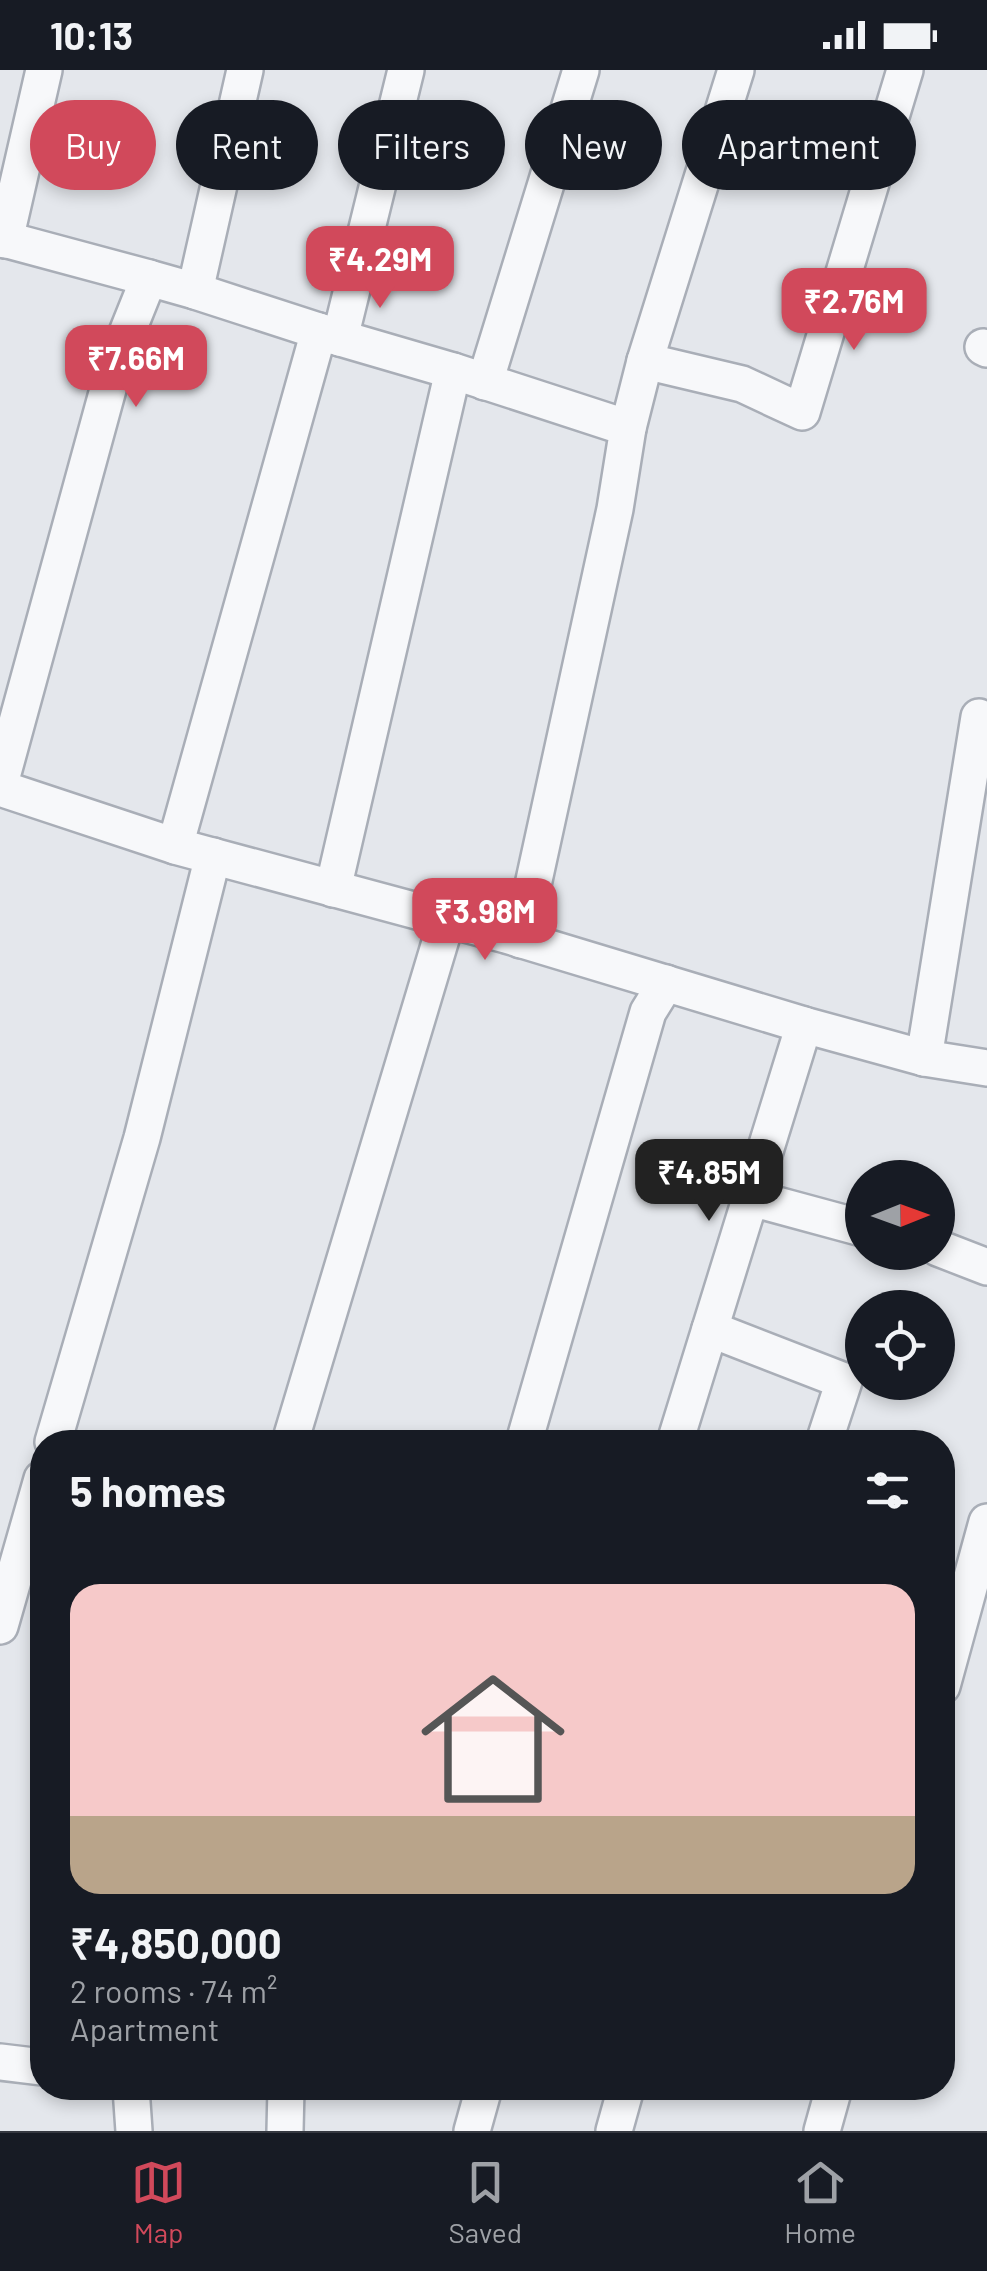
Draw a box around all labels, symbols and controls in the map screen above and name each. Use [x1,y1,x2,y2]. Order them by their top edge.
text: 10:13 [50,12,133,58]
chip: Buy [30,100,156,190]
chip: Rent [176,100,318,190]
chip: Filters [338,100,505,190]
chip: New [525,100,662,190]
chip: Apartment [682,100,916,190]
pin: ₹4.29M [299,226,461,311]
text: ₹4.29M [328,239,432,277]
pin: ₹2.76M [773,268,935,353]
text: ₹2.76M [804,281,904,319]
pin: ₹7.66M [55,325,217,410]
text: ₹7.66M [87,338,185,376]
pin: ₹3.98M [404,878,566,963]
text: ₹3.98M [434,891,536,929]
pin: ₹4.85M [628,1139,790,1224]
text: ₹4.85M [657,1152,761,1190]
north arrow [845,1160,955,1270]
map controls [845,1160,955,1400]
button: locate [845,1290,955,1400]
icon: filters [860,1463,915,1518]
text: 5 homes [70,1465,226,1515]
icon: home [403,1649,583,1829]
text: ₹4,850,000 [70,1917,282,1967]
text: 2 rooms · 74 m² [70,1971,277,2009]
text: Apartment [70,2009,219,2047]
tab: Map [131,2155,186,2249]
tab: Saved [449,2155,522,2249]
tab: Home [784,2155,856,2249]

